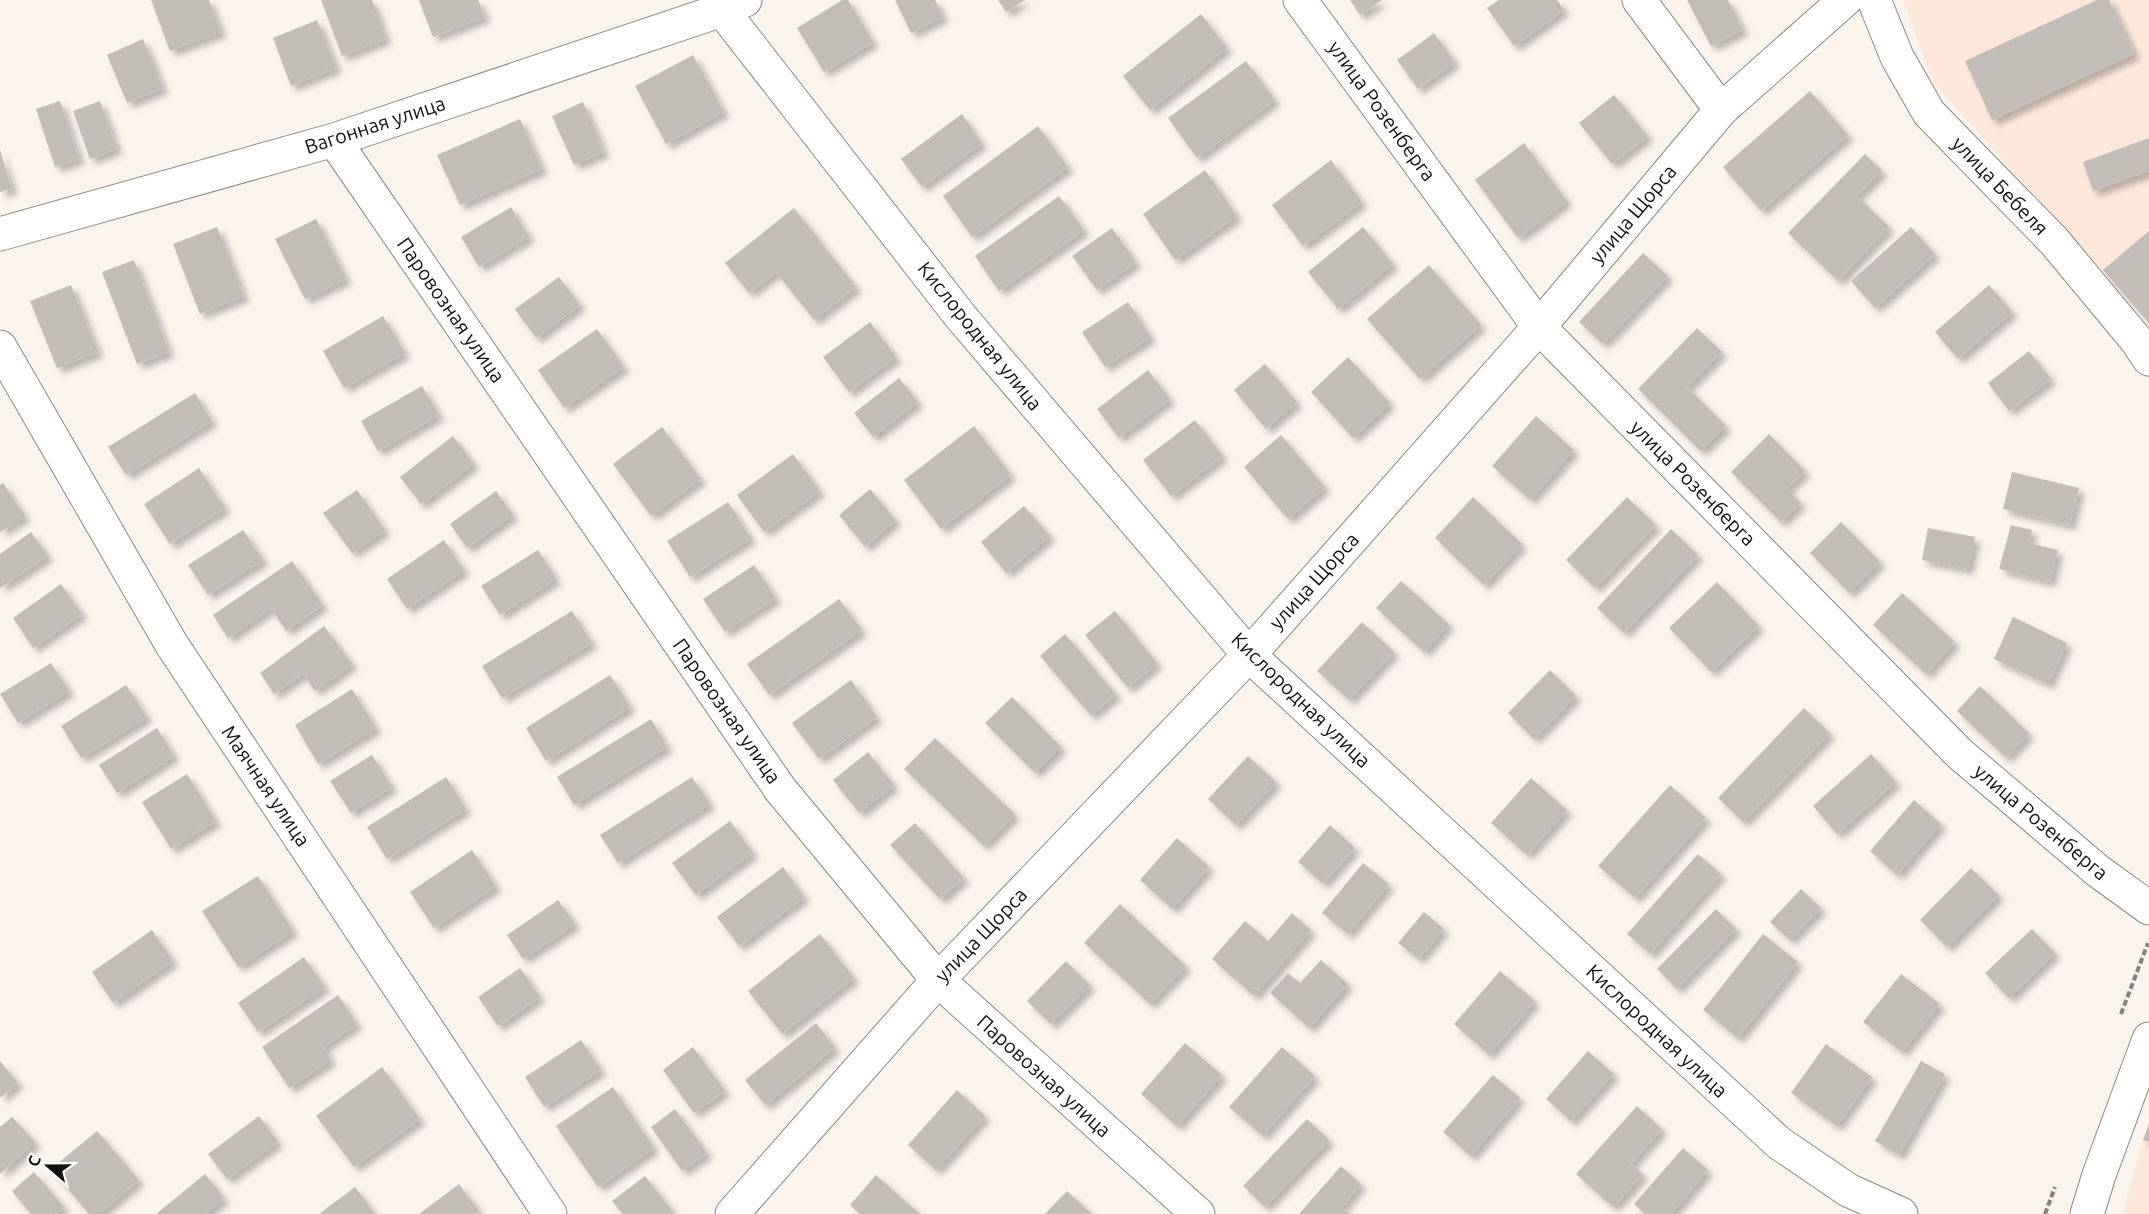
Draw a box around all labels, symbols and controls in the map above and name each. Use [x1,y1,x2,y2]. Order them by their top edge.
street label: улица Розенберга [1324,36,1441,185]
street label: Вагонная улица [302,91,448,158]
street label: улица Бебеля [1948,132,2053,240]
street label: улица Щорса [1585,160,1681,268]
street label: Паровозная улица [393,233,510,387]
street label: Кислородная улица [913,257,1047,415]
street label: улица Розенберга [1626,415,1761,550]
street label: улица Щорса [1264,528,1363,634]
street label: Кислородная улица [1227,627,1376,772]
street label: Паровозная улица [669,634,786,788]
street label: Маячная улица [217,721,315,851]
street label: улица Розенберга [1970,759,2113,884]
street label: улица Щорса [930,883,1031,987]
street label: Кислородная улица [1582,959,1733,1102]
street label: Паровозная улица [973,1010,1116,1142]
north arrow [18,1136,78,1196]
text: С [24,1153,44,1169]

